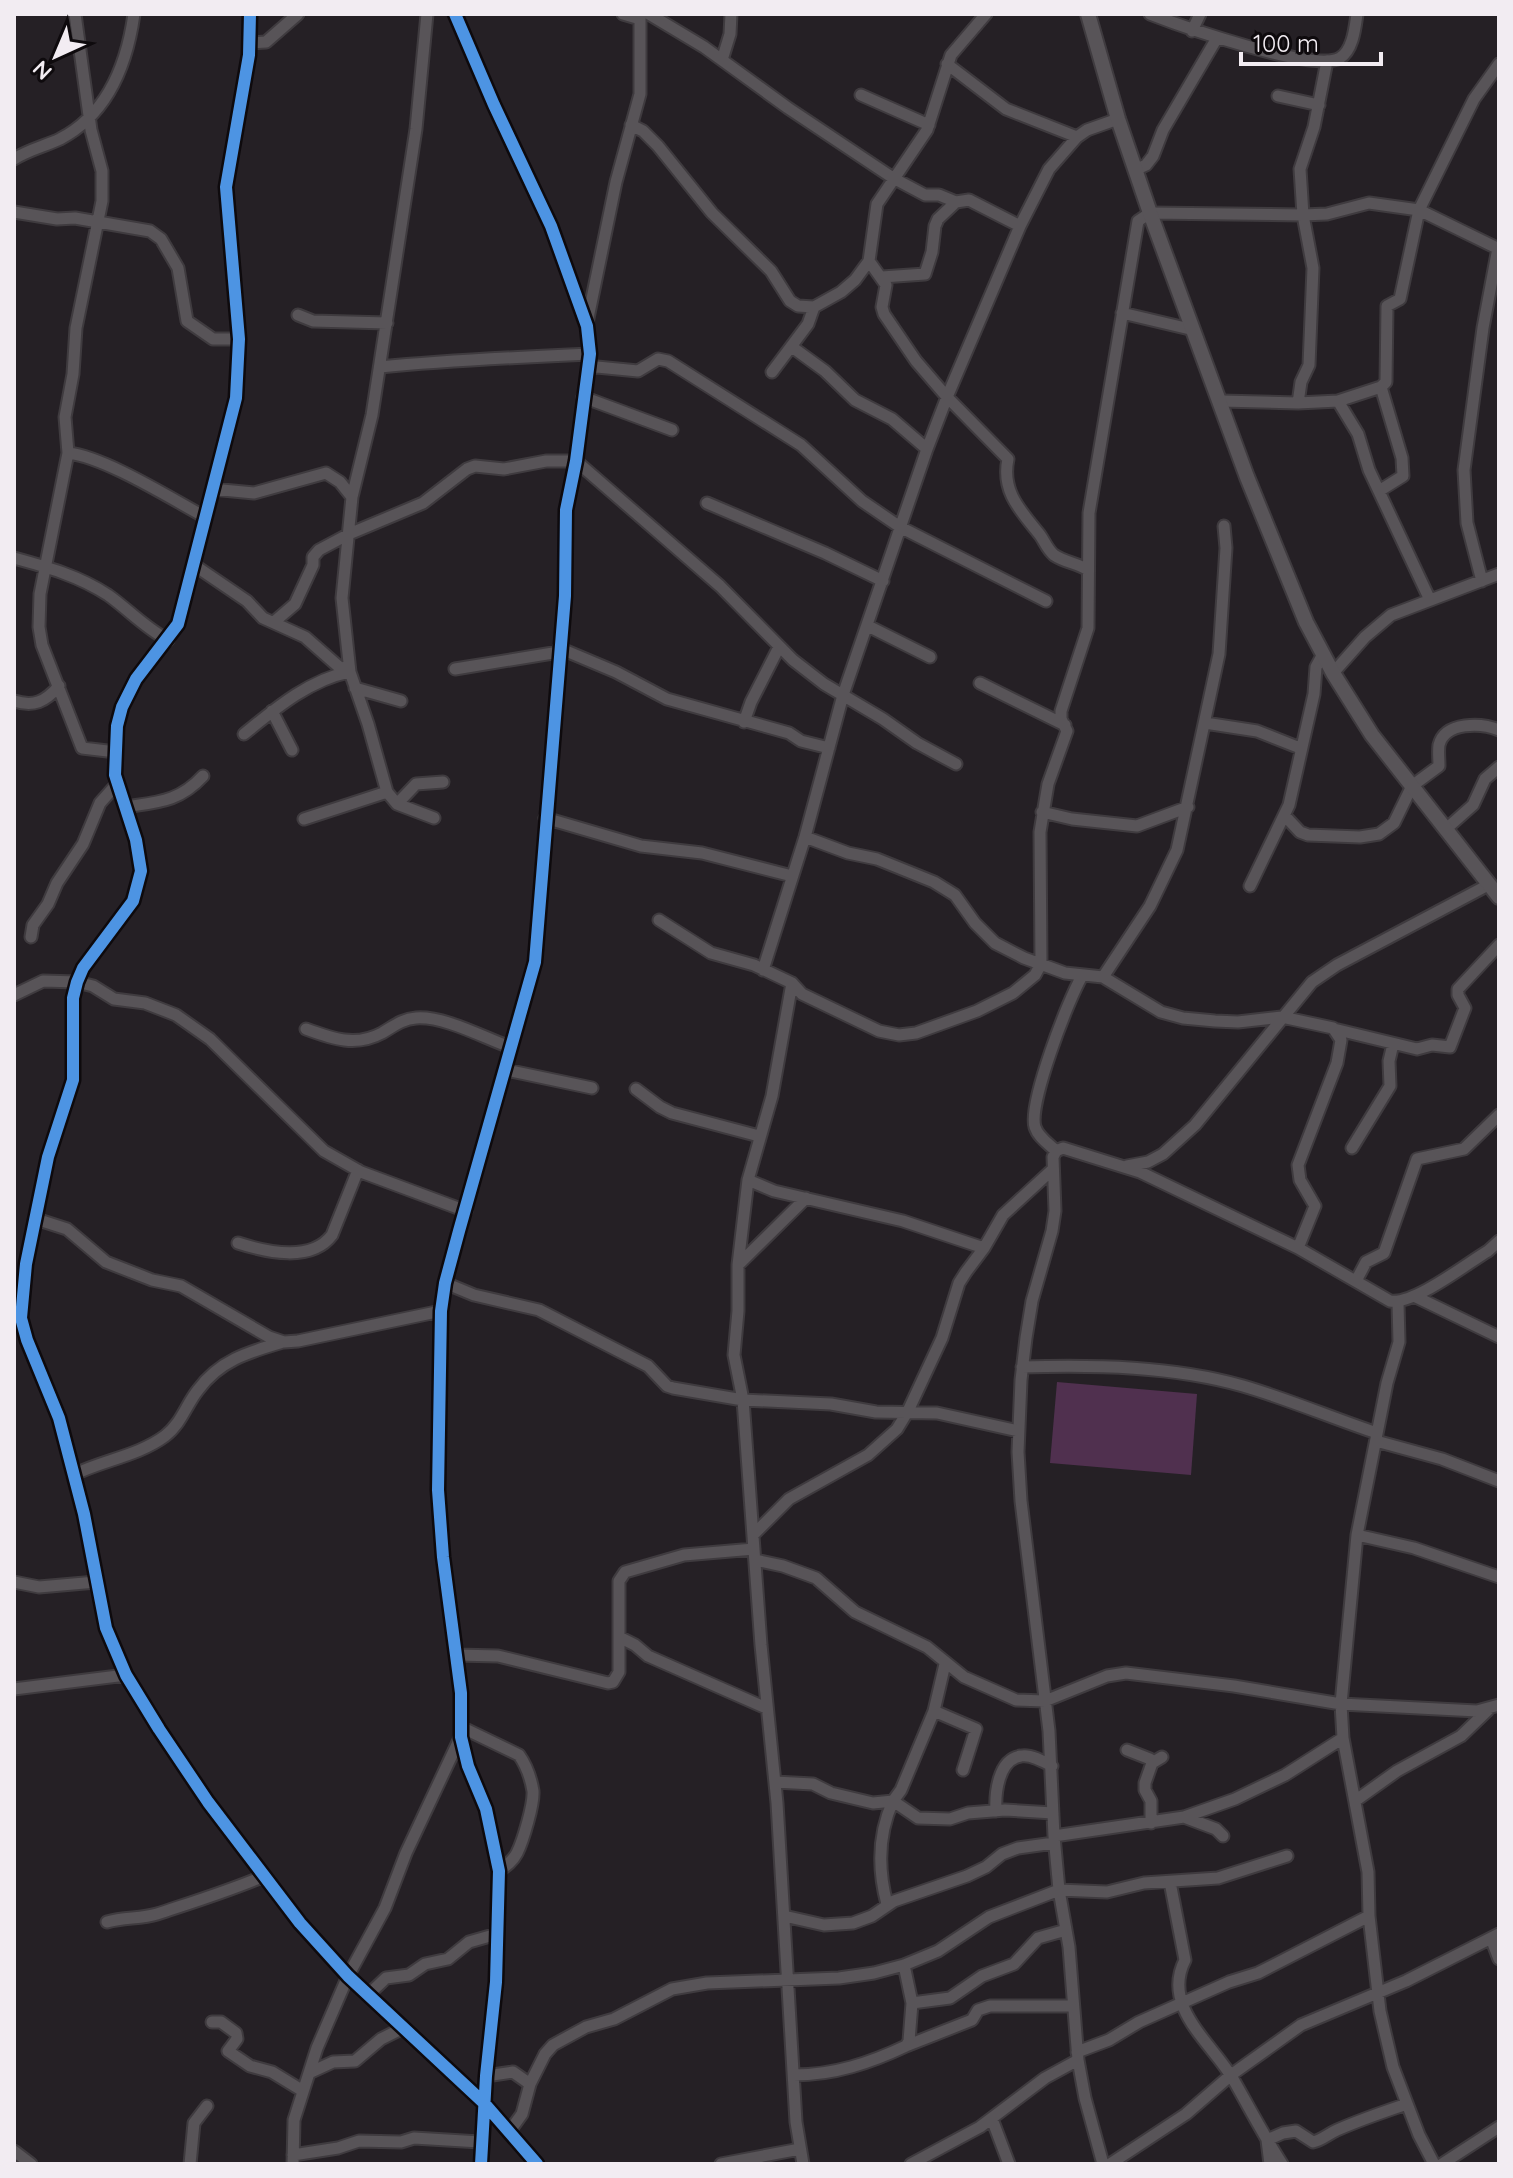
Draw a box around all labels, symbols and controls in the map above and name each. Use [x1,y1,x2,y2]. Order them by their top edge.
north arrow [16,16,96,96]
scale bar [1241,16,1381,66]
text: 100 m [1253,28,1319,58]
text: N [27,55,58,86]

